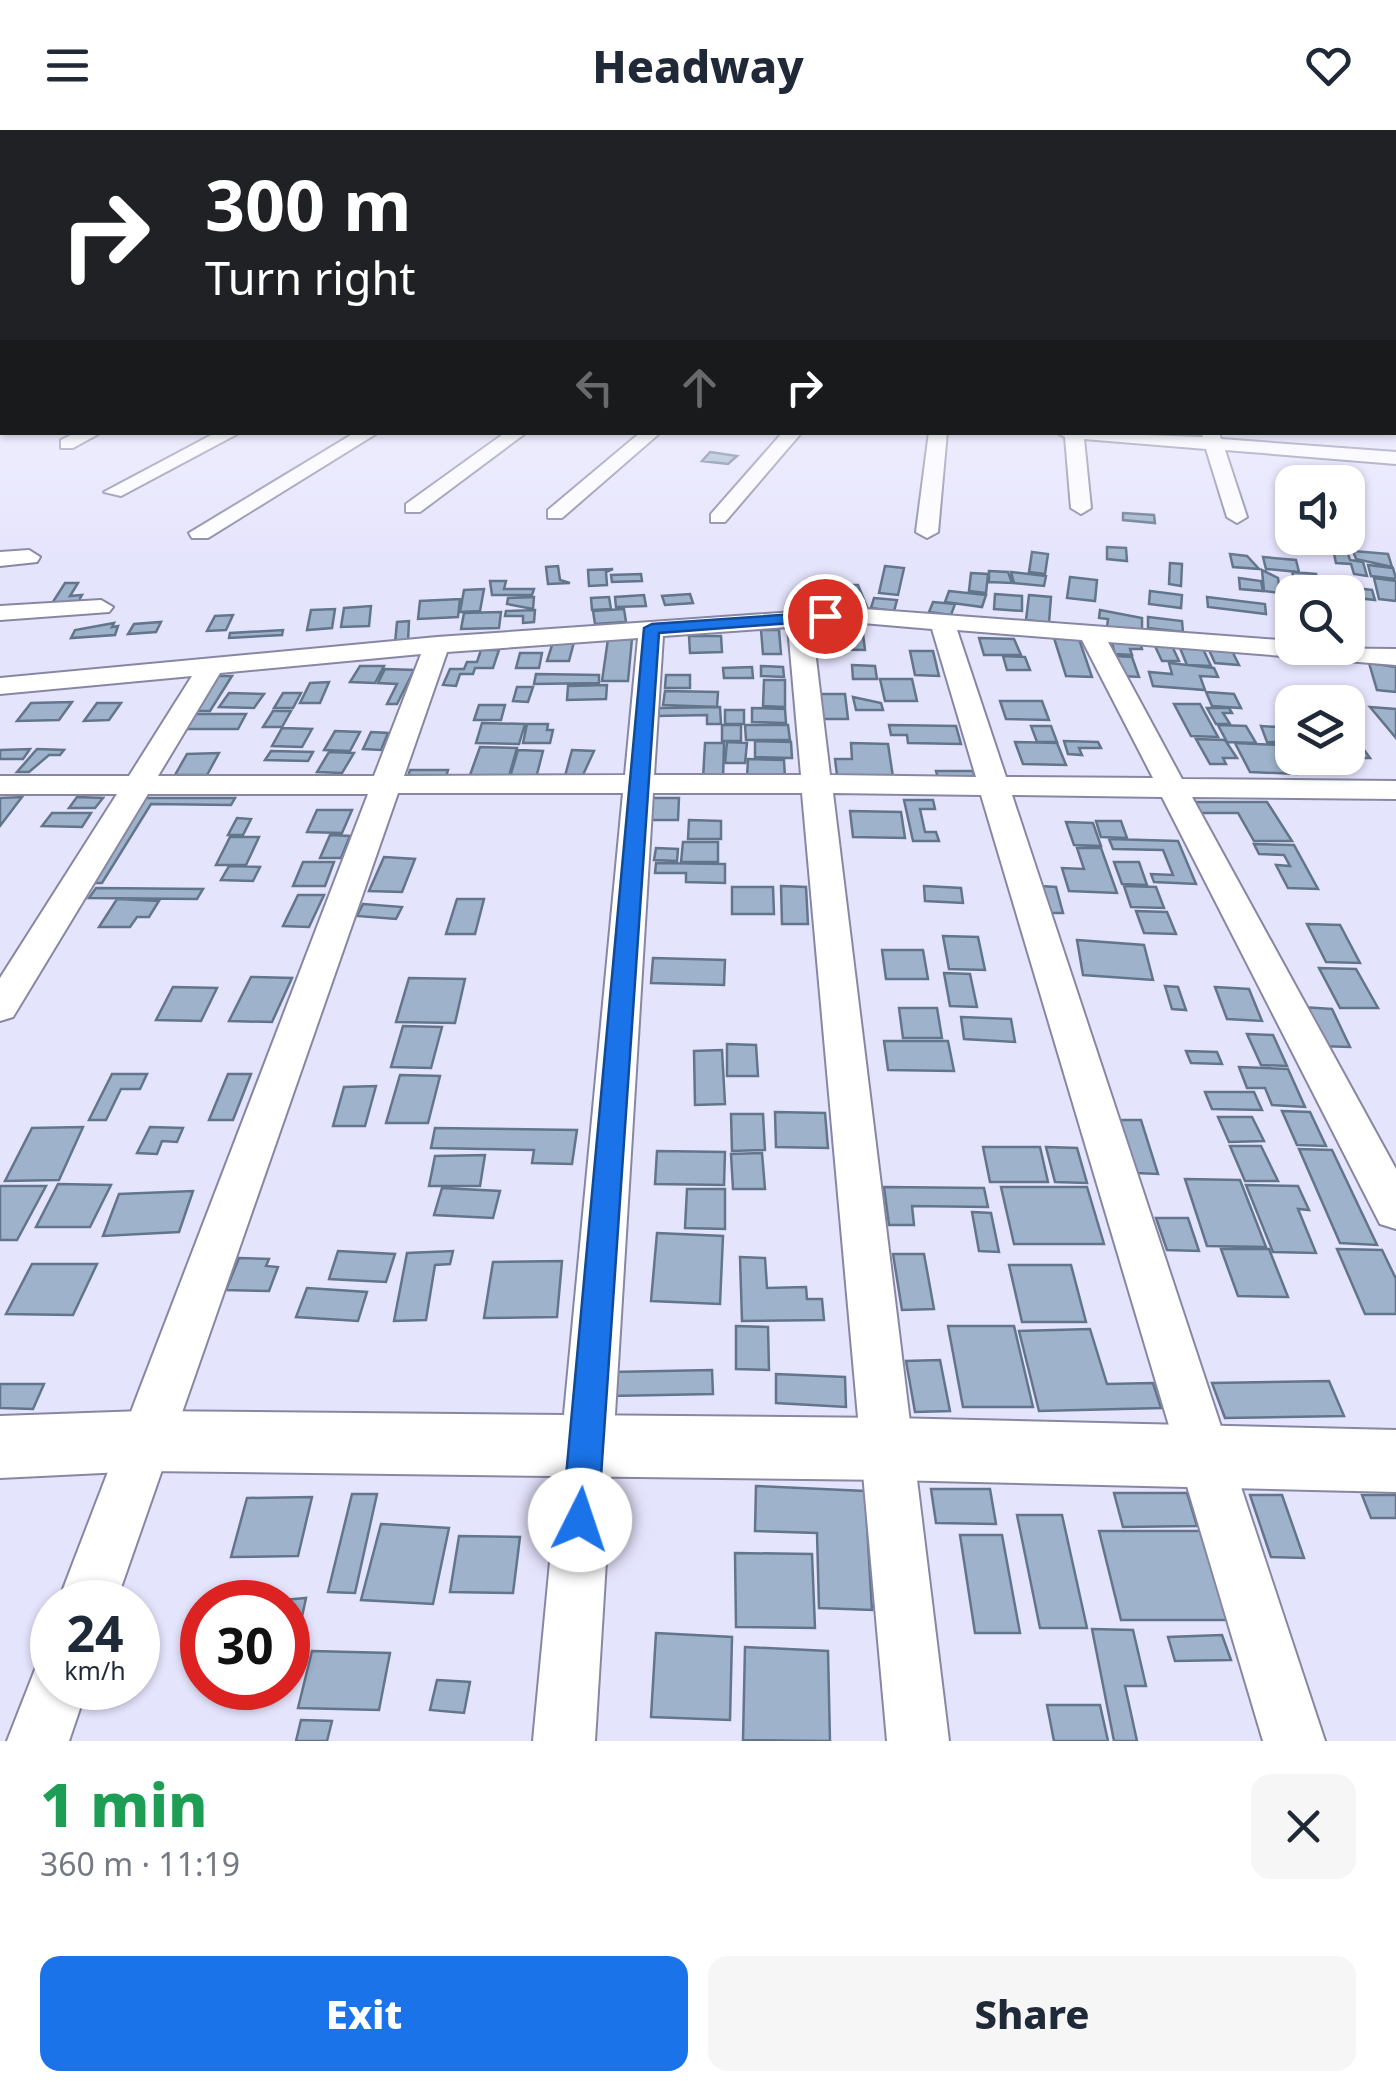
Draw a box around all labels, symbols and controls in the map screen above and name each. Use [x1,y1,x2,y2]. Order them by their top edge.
text: Headway [592,35,804,96]
icon: menu [40,38,95,93]
icon: heart [1301,38,1356,93]
text: 300 m [205,156,412,252]
icon: right [40,170,170,300]
text: Turn right [205,247,416,308]
icon: left [567,360,622,415]
icon: ahead [672,360,727,415]
icon: right [777,360,832,415]
map controls [1275,465,1365,775]
button: sound [1275,465,1365,555]
pin [783,574,868,659]
button: search [1275,575,1365,665]
icon: arrive [798,589,853,644]
button: layers [1275,685,1365,775]
position arrow [528,1468,632,1572]
speed limit sign: 30 [180,1580,310,1710]
text: 24 [66,1599,124,1667]
text: km/h [64,1653,126,1687]
text: 1 min [40,1763,208,1845]
button: close [1251,1774,1356,1879]
text: 360 m · 11:19 [40,1842,240,1885]
button: Exit [40,1956,688,2071]
button: Share [708,1956,1356,2071]

